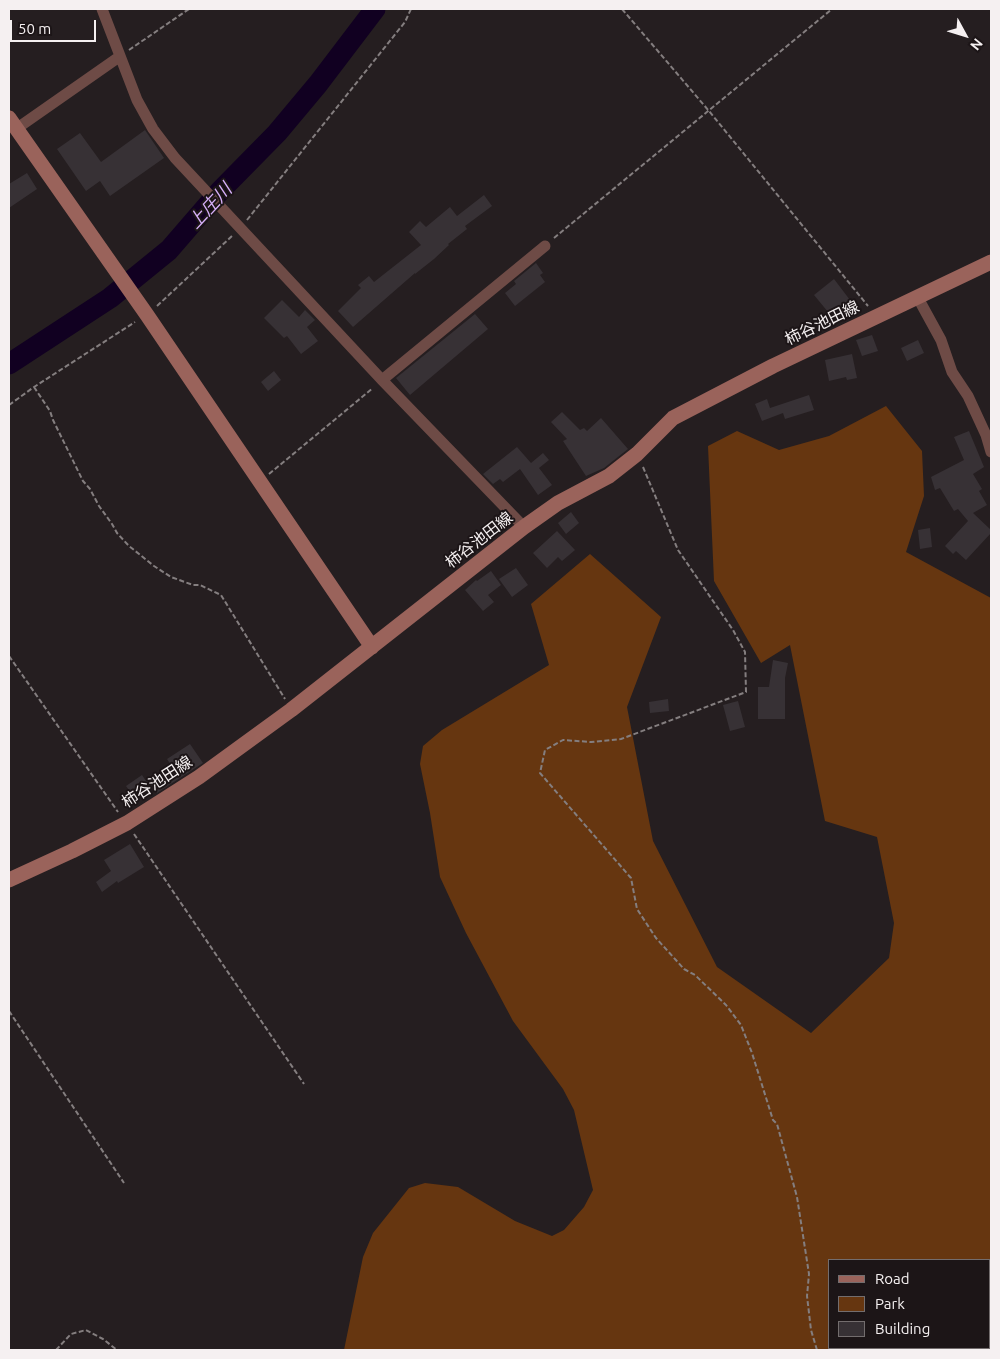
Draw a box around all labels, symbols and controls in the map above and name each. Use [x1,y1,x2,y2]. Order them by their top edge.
scale bar [12,10,99,42]
north arrow [940,10,990,60]
text: 50 m [18,20,51,37]
text: N [967,35,986,54]
water label: 上庄川 [184,179,236,233]
street label: 柿谷池田線 [782,297,862,349]
street label: 柿谷池田線 [442,508,516,572]
street label: 柿谷池田線 [118,752,196,812]
legend [828,1259,990,1349]
text: Road [875,1270,910,1287]
text: Park [875,1295,905,1312]
text: Building [875,1320,930,1337]

